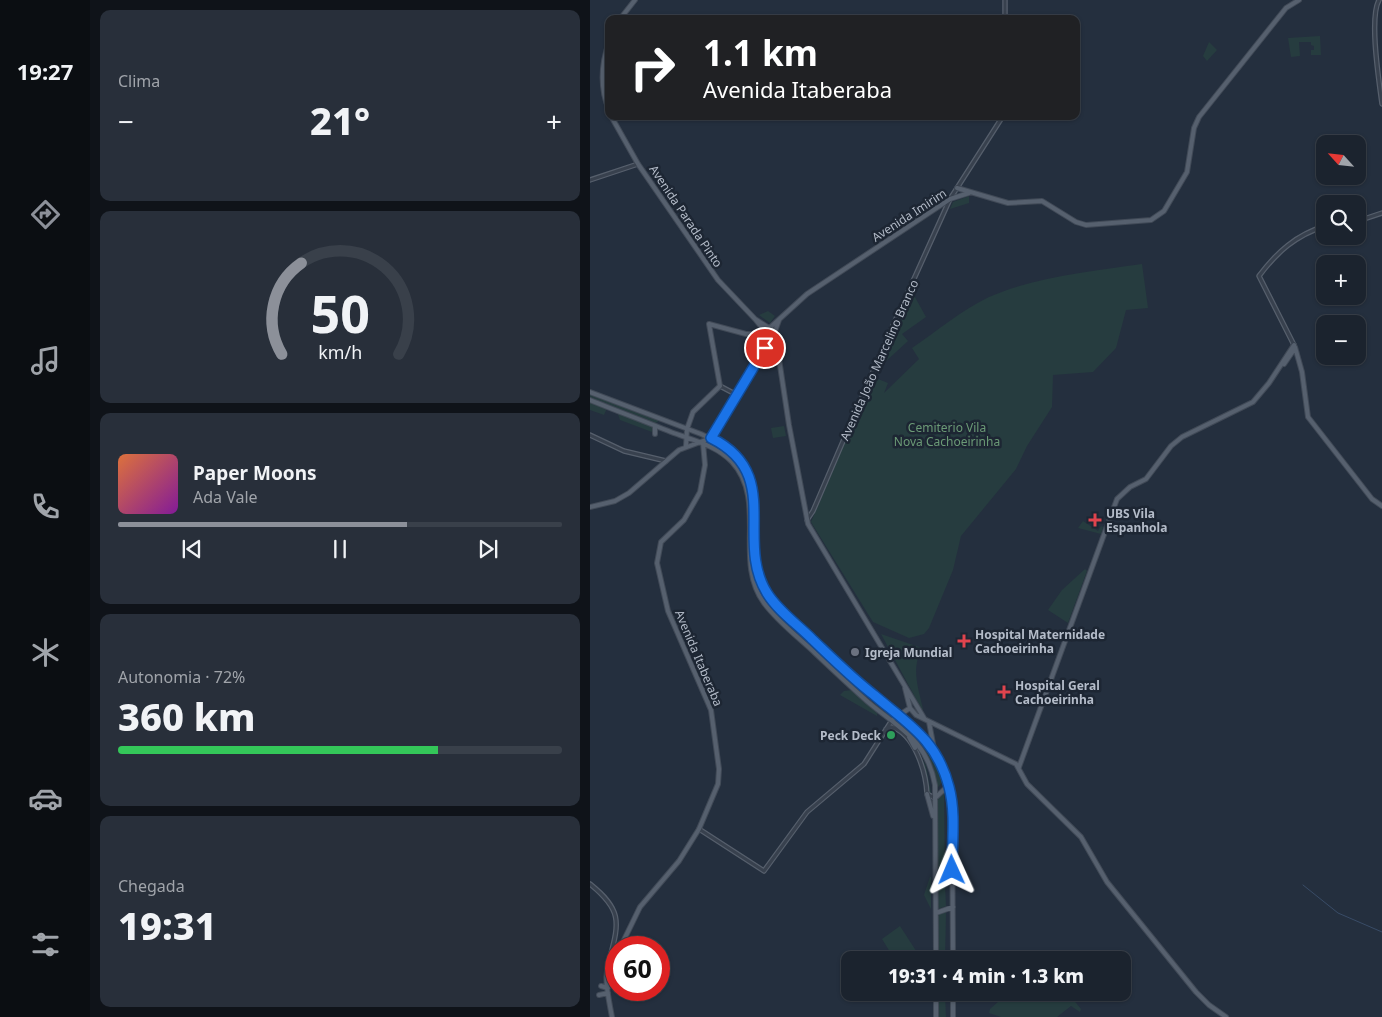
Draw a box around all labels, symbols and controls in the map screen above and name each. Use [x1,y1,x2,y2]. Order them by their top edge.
text: 1.1 km [703,29,818,76]
icon: right [620,35,685,100]
text: 19:27 [17,56,73,86]
text: Clima [118,70,160,92]
text: Avenida Itaberaba [703,74,892,104]
text: 21° [310,94,370,146]
text: − [118,102,134,140]
text: + [546,102,562,140]
north arrow [1316,135,1366,185]
map controls [1316,135,1366,365]
street label: Avenida Parada Pinto [645,161,727,271]
street label: Avenida Imirim [868,184,950,246]
button: search [1316,195,1366,245]
icon: directions [28,197,63,232]
button: + [1316,255,1366,305]
text: 50 [310,277,370,348]
street label: Avenida João Marcelino Branco [836,277,922,443]
button: − [1316,315,1366,365]
pin [744,327,786,369]
icon: arrive [751,334,779,362]
text: km/h [318,340,362,364]
icon: music [28,343,63,378]
park label: Cemiterio Vila Nova Cachoeirinha [894,419,1000,450]
text: Paper Moons [193,460,317,486]
text: Ada Vale [193,486,258,508]
icon: phone [28,489,63,524]
place label: UBS Vila Espanhola [1106,505,1167,536]
marker: UBS Vila Espanhola [1088,513,1102,527]
icon: previous [178,535,206,563]
icon: pause [326,535,354,563]
icon: next [474,535,502,563]
street label: Avenida Itaberaba [671,607,727,709]
place label: Hospital Maternidade Cachoeirinha [975,626,1105,657]
marker: Hospital Maternidade Cachoeirinha [957,634,971,648]
icon: climate [28,635,63,670]
place label: Igreja Mundial [865,644,952,661]
marker: Igreja Mundial [849,646,861,658]
text: Autonomia · 72% [118,666,245,688]
place label: Hospital Geral Cachoeirinha [1015,677,1100,708]
marker: Hospital Geral Cachoeirinha [997,685,1011,699]
text: 360 km [118,690,256,742]
place label: Peck Deck [820,727,882,744]
marker: Peck Deck [885,729,897,741]
icon: car [28,781,63,816]
position arrow [925,843,977,895]
text: Chegada [118,875,185,897]
text: 19:31 [118,899,217,951]
icon: filters [28,927,63,962]
speed limit sign: 60 [605,936,670,1001]
text: 19:31 · 4 min · 1.3 km [888,963,1084,989]

